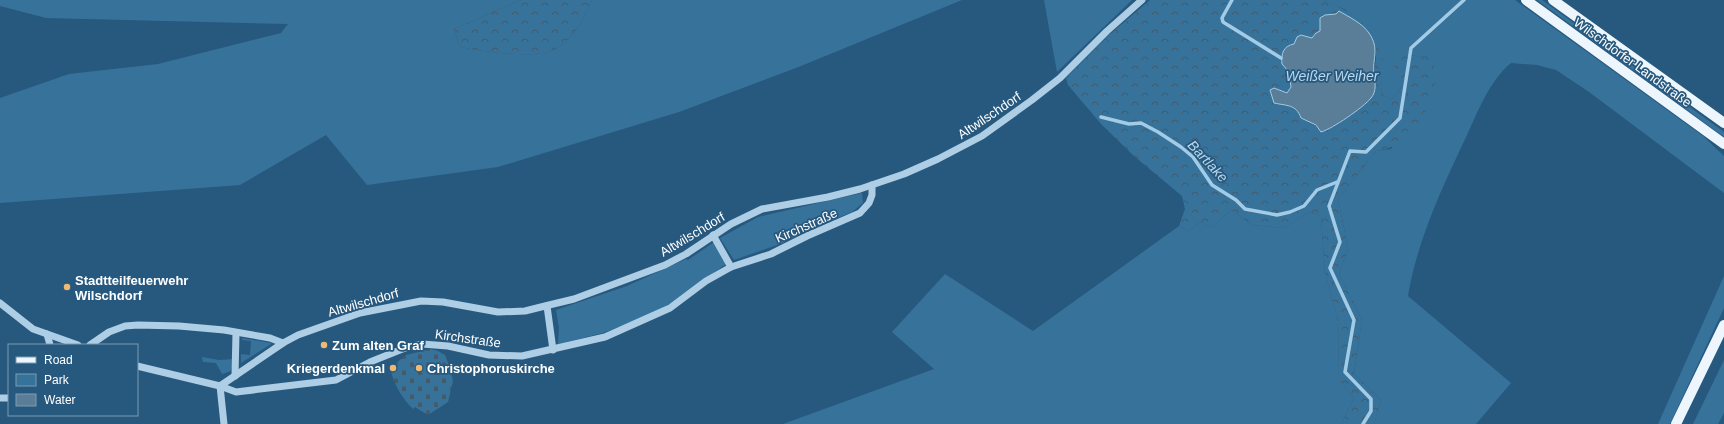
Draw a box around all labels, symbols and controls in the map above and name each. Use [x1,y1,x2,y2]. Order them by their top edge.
street label: Wilschdorfer Landstraße [1571,15,1694,110]
water label: Weißer Weiher [1286,68,1380,84]
street label: Altwilschdorf [955,89,1024,142]
water label: Bartlake [1185,137,1232,185]
street label: Kirchstraße [773,205,840,246]
street label: Altwilschdorf [657,209,728,260]
place label: Stadtteilfeuerwehr Wilschdorf [75,273,188,303]
marker: Stadtteilfeuerwehr Wilschdorf [62,282,72,292]
street label: Altwilschdorf [326,285,401,320]
street label: Kirchstraße [434,326,502,351]
place label: Zum alten Graf [332,338,424,353]
marker: Zum alten Graf [319,340,329,350]
legend [8,344,138,416]
text: Road [44,353,73,367]
place label: Kriegerdenkmal [287,361,385,376]
place label: Christophoruskirche [427,361,555,376]
marker: Kriegerdenkmal [388,363,398,373]
marker: Christophoruskirche [414,363,424,373]
text: Park [44,373,70,387]
text: Water [44,393,76,407]

